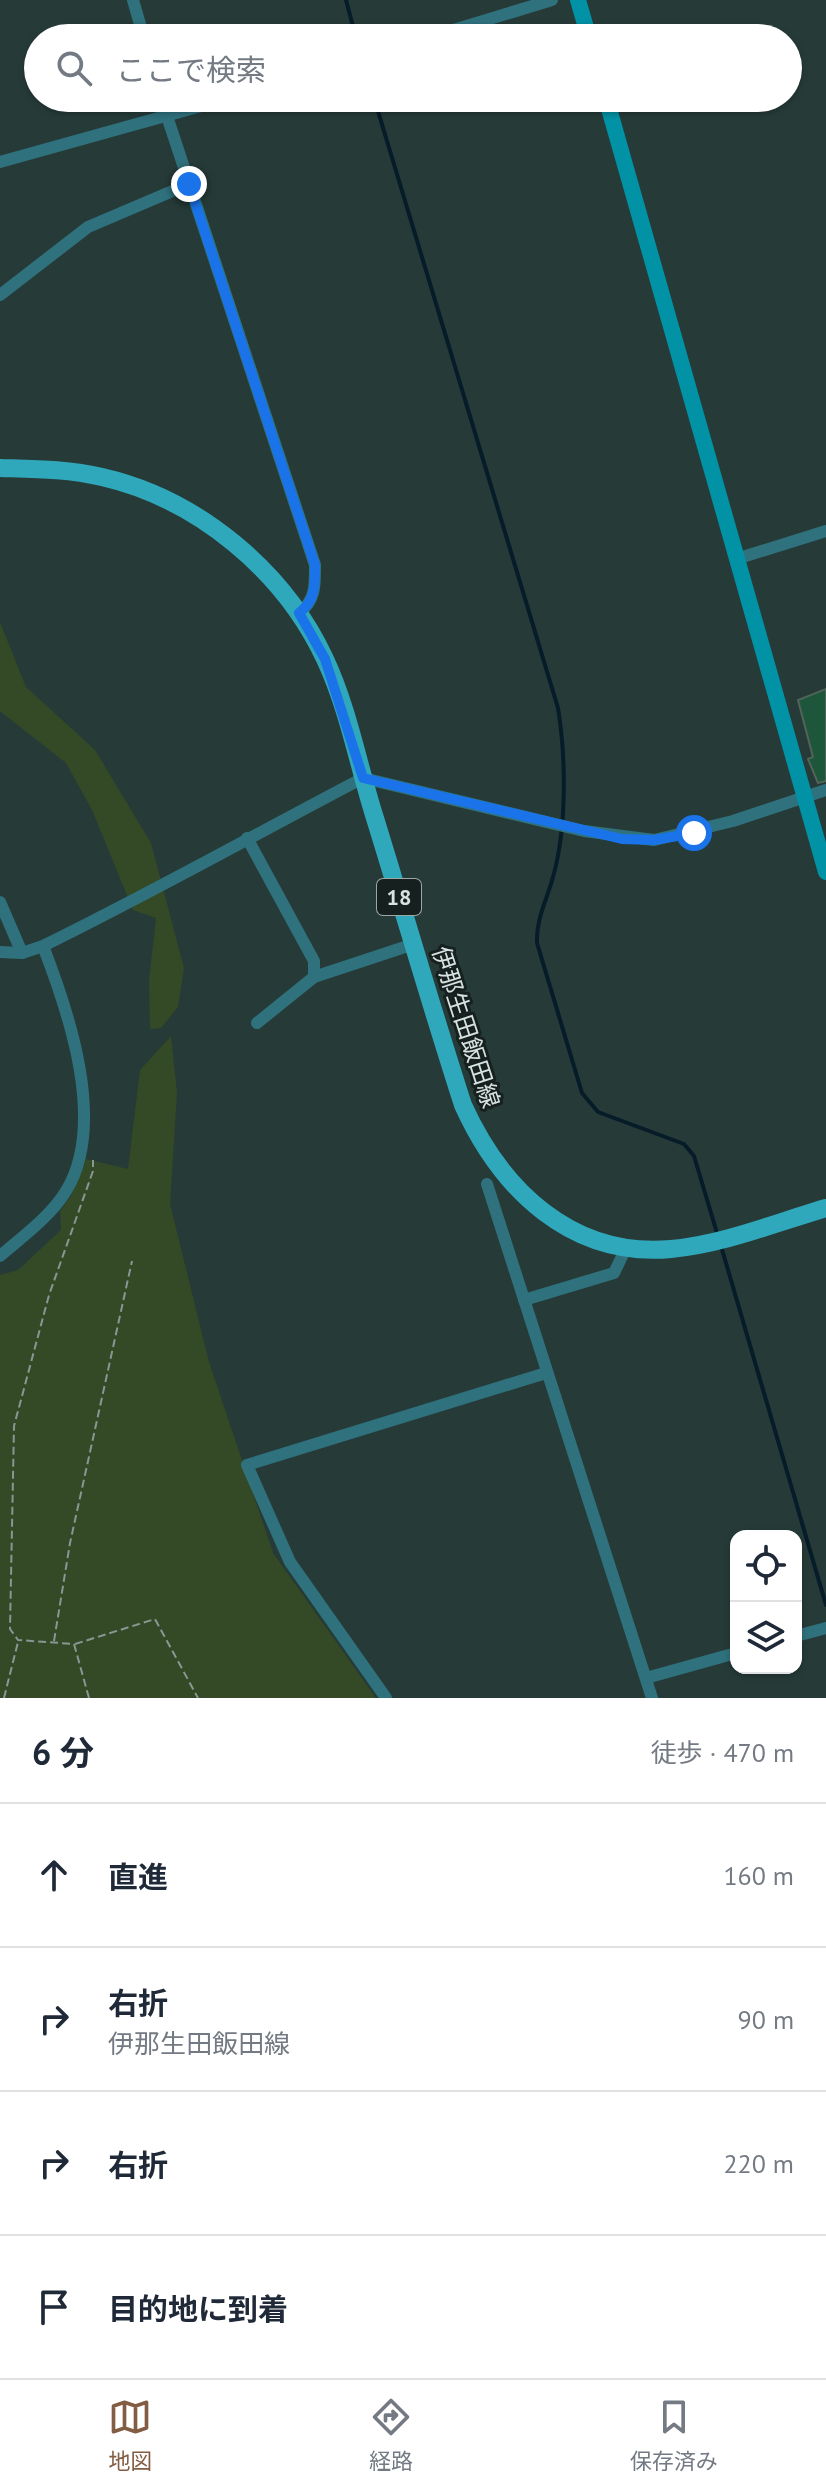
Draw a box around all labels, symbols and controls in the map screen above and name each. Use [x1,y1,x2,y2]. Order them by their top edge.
search box [24,24,802,112]
icon: search [52,46,96,90]
text: ここで検索 [116,50,266,89]
route end [171,166,207,202]
route start [676,815,712,851]
road number: 18 [377,879,421,915]
street label: 伊那生田飯田線 [425,942,507,1112]
map controls [730,1530,802,1674]
button: locate [730,1530,802,1602]
button: layers [730,1602,802,1674]
text: 6 分 [32,1730,94,1774]
text: 徒歩 · 470 m [651,1736,794,1769]
icon: ahead [32,1853,76,1897]
text: 直進 [108,1857,168,1896]
text: 160 m [723,1859,794,1892]
text: 右折 [108,1983,168,2022]
icon: right [32,1997,76,2041]
text: 90 m [738,2003,794,2036]
text: 伊那生田飯田線 [108,2027,290,2060]
icon: right [32,2141,76,2185]
text: 右折 [108,2145,168,2184]
text: 220 m [723,2147,794,2180]
icon: arrive [32,2285,76,2329]
text: 目的地に到着 [108,2289,288,2328]
tab: 地図 [108,2395,152,2475]
tab: 経路 [369,2395,413,2475]
tab: 保存済み [630,2395,718,2475]

